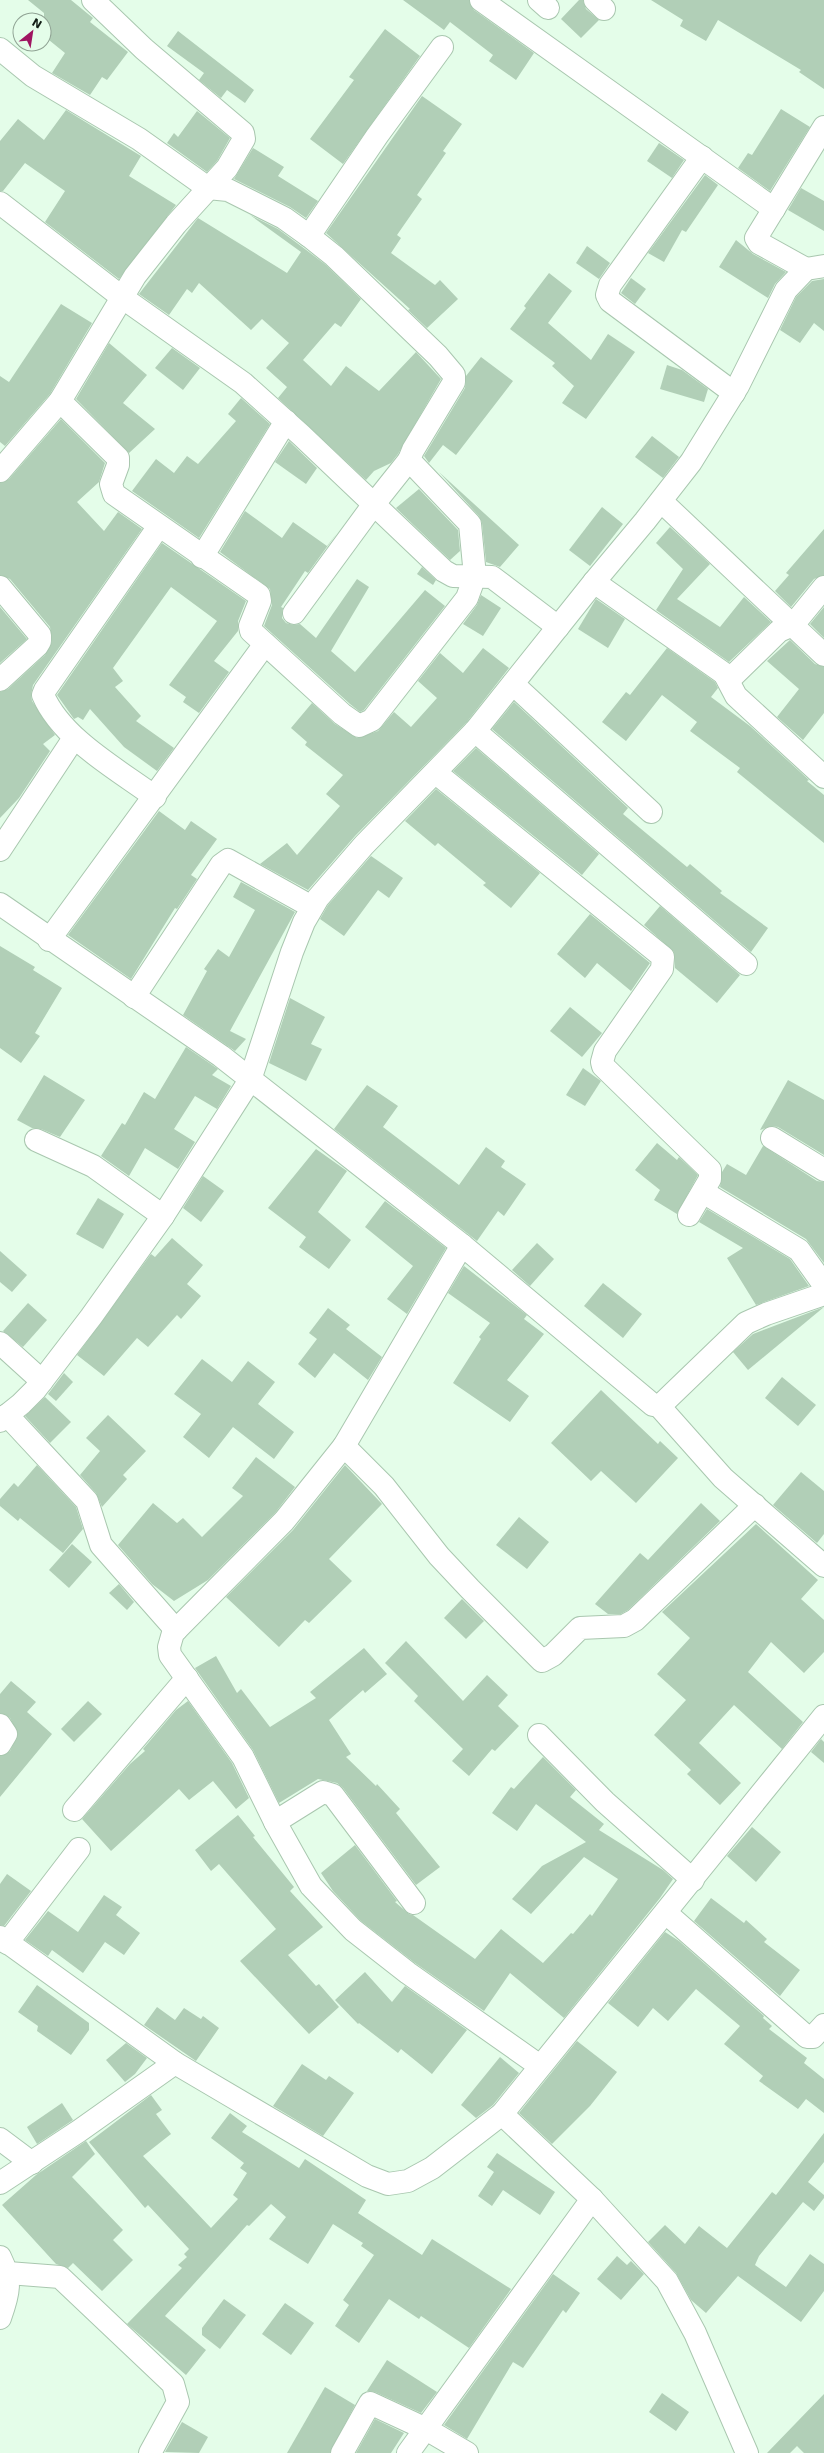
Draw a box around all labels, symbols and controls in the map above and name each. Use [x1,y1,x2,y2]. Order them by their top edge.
north arrow [12,12,52,52]
text: N [30,16,44,32]

